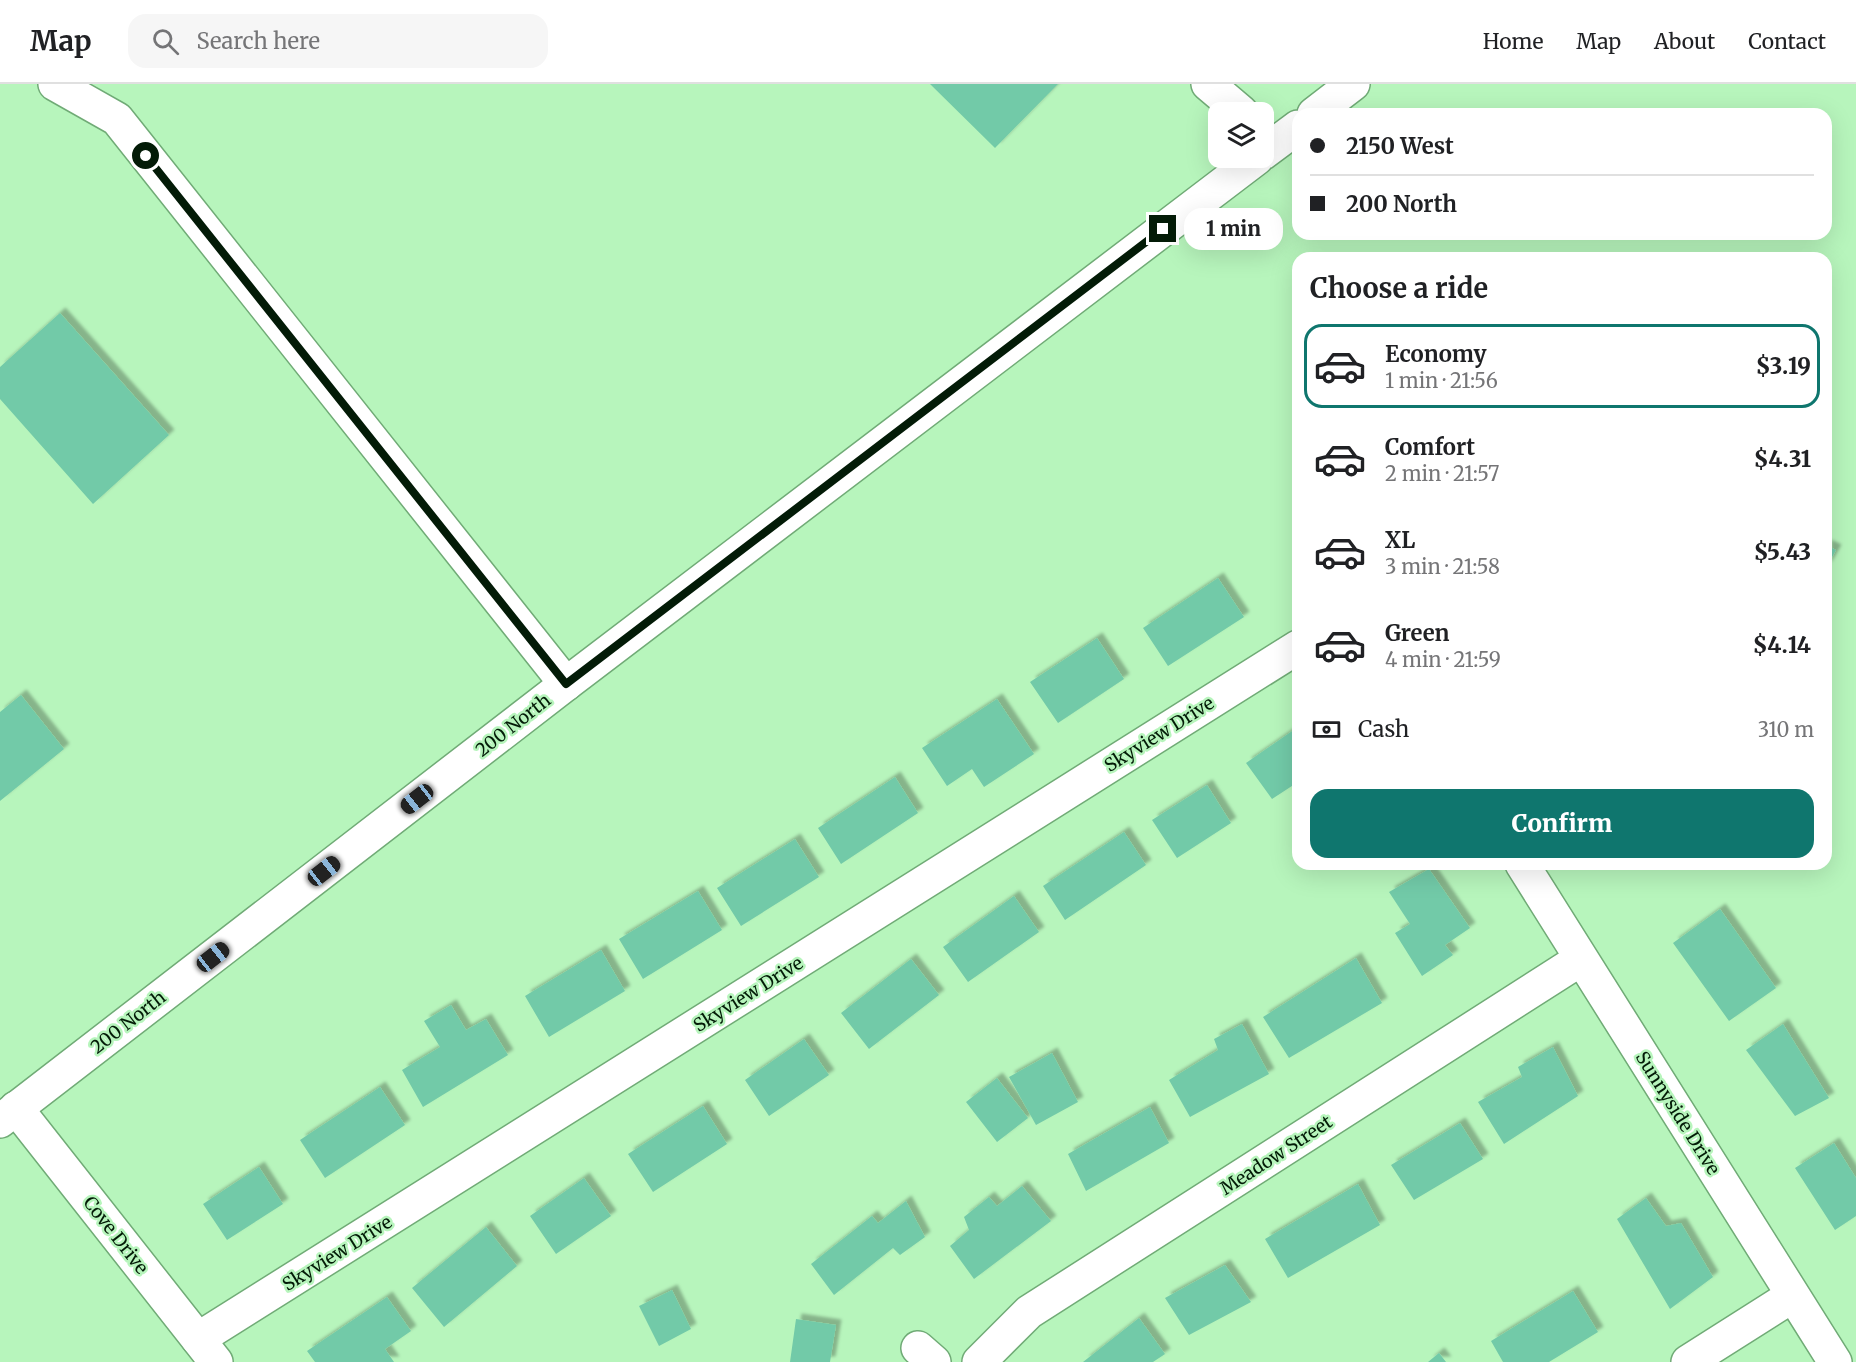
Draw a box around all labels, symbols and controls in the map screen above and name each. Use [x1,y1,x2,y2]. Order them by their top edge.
search box [128,14,548,68]
text: Map [30,23,92,59]
icon: search [149,25,182,58]
text: Search here [197,27,320,55]
text: Home [1483,28,1543,55]
text: Map [1576,28,1621,55]
text: About [1654,28,1715,55]
text: Contact [1748,28,1826,55]
map controls [1208,102,1274,168]
button: layers [1208,102,1274,168]
text: 2150 West [1346,132,1454,160]
route start [132,142,159,169]
text: 200 North [1346,190,1457,218]
callout: 1 min [1184,208,1283,250]
route end [1149,215,1176,242]
text: 1 min [1206,216,1261,241]
text: Choose a ride [1310,271,1488,305]
icon: car [1313,339,1367,393]
text: Economy [1385,340,1486,368]
text: $3.19 [1756,352,1811,380]
text: 1 min · 21:56 [1385,368,1498,393]
icon: car [1313,432,1367,486]
text: Comfort [1385,433,1475,461]
text: $4.31 [1754,445,1811,473]
text: 2 min · 21:57 [1385,461,1499,486]
icon: car [1313,525,1367,579]
text: XL [1385,526,1415,554]
text: $5.43 [1754,538,1811,566]
text: 3 min · 21:58 [1385,554,1500,579]
icon: car [1313,618,1367,672]
text: Green [1385,619,1449,647]
text: $4.14 [1753,631,1811,659]
text: 4 min · 21:59 [1385,647,1501,672]
street label: 200 North [471,688,555,761]
street label: Skyview Drive [1100,691,1218,777]
icon: cash [1310,713,1343,746]
text: Cash [1358,715,1409,743]
text: 310 m [1758,717,1814,742]
car [397,781,437,817]
button: Confirm [1310,789,1814,858]
car [304,853,344,889]
car [193,939,233,975]
street label: Skyview Drive [689,951,807,1037]
street label: 200 North [86,985,170,1058]
street label: Sunnyside Drive [1631,1047,1725,1179]
street label: Meadow Street [1216,1110,1336,1200]
street label: Cove Drive [78,1191,154,1279]
street label: Skyview Drive [278,1210,396,1296]

